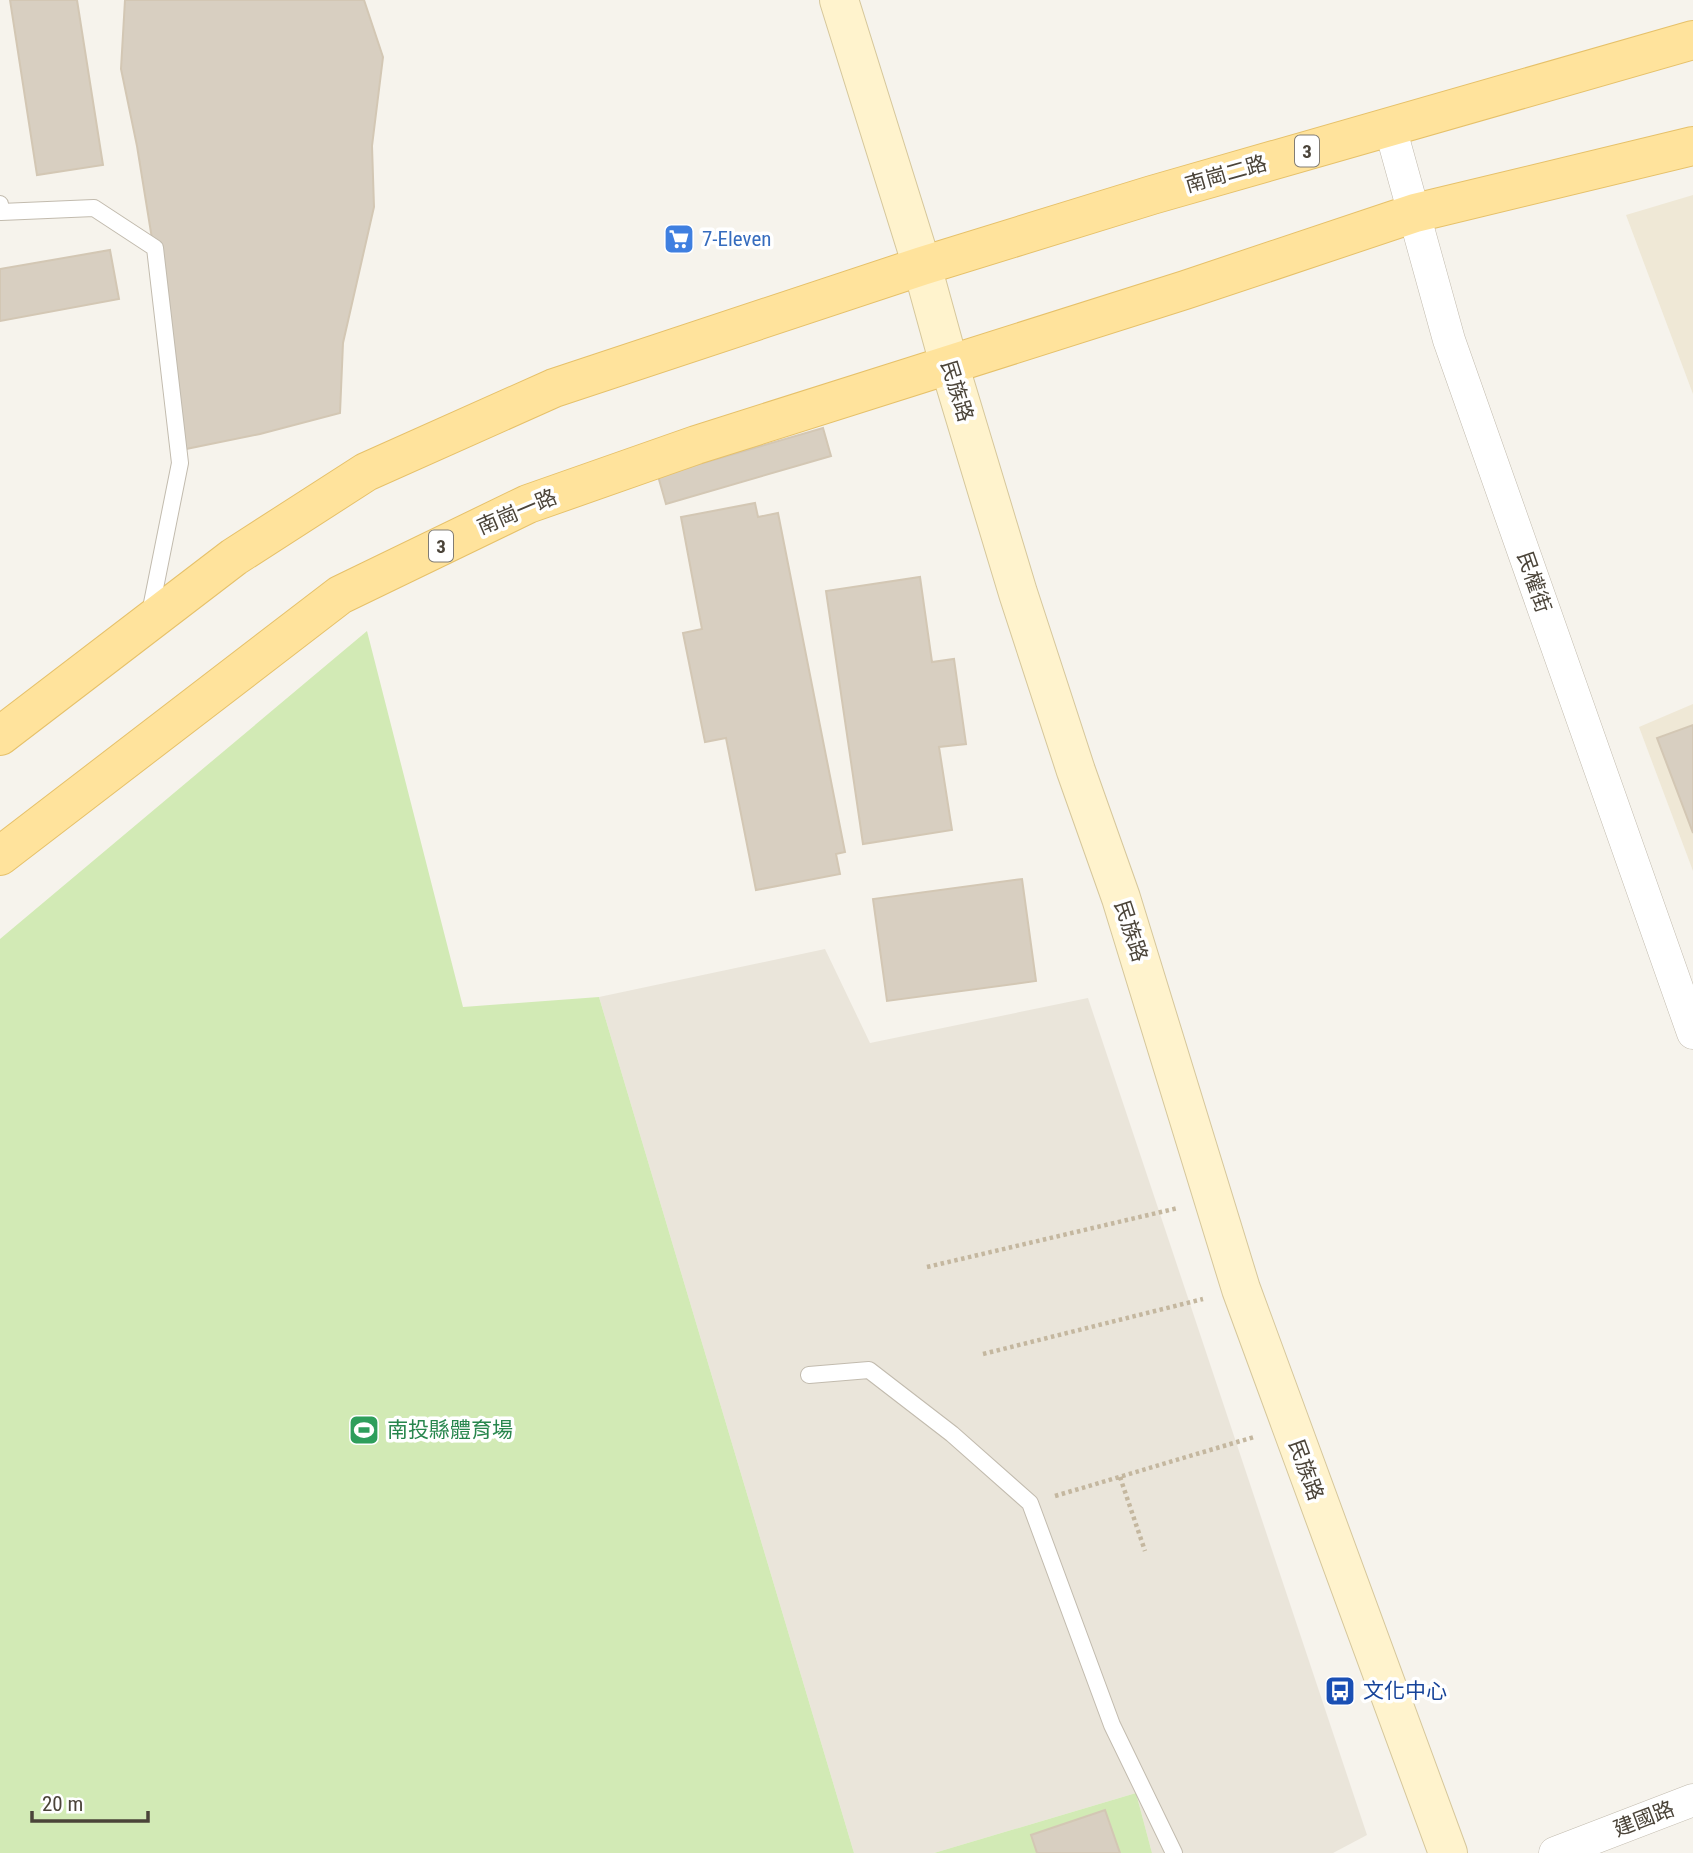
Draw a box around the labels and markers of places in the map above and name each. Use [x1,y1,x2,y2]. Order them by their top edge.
supermarket icon: 7-Eleven [662,222,696,256]
place label: 7-Eleven [702,227,771,251]
sports icon: 南投縣體育場 [347,1413,381,1447]
place label: 南投縣體育場 [387,1418,513,1442]
bus stop icon: 文化中心 [1323,1674,1357,1708]
place label: 文化中心 [1363,1679,1447,1703]

